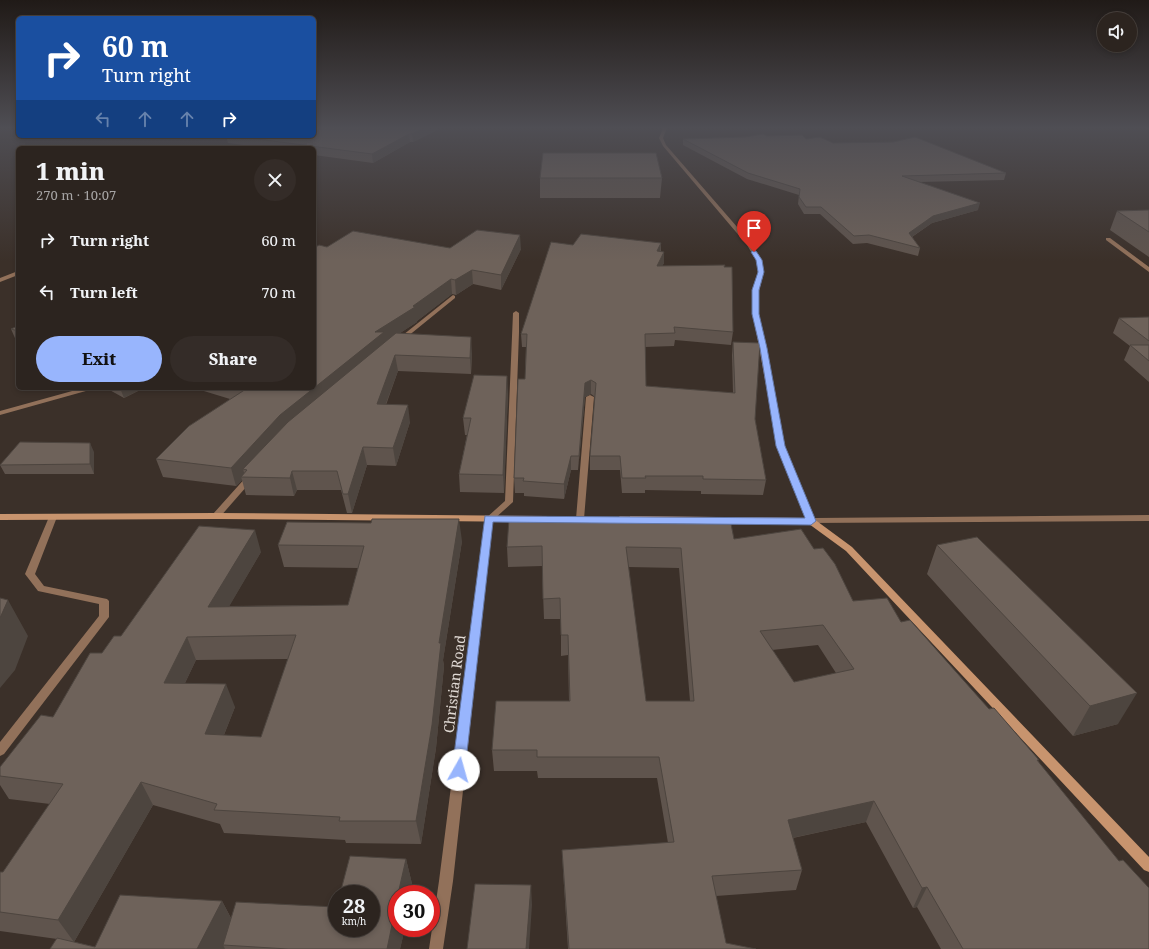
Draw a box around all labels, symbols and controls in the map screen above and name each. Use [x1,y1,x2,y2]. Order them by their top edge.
map controls [1097,12,1137,52]
button: sound [1097,12,1137,52]
text: 60 m [102,27,169,65]
icon: right [36,32,88,84]
text: Turn right [102,63,191,87]
icon: left [92,108,114,130]
icon: ahead [134,108,156,130]
icon: ahead [176,108,198,130]
icon: right [218,108,240,130]
text: 1 min [36,154,105,187]
button: close [254,159,296,201]
text: 270 m · 10:07 [36,186,116,204]
pin [737,211,771,252]
icon: arrive [743,217,765,239]
icon: right [36,229,58,251]
text: Turn right [70,230,149,250]
text: 60 m [261,230,296,250]
icon: left [36,281,58,303]
text: Turn left [70,282,138,302]
text: 70 m [261,282,296,302]
button: Exit [36,336,162,382]
button: Share [170,336,296,382]
street label: Christian Road [439,634,469,734]
position arrow [438,749,480,791]
speed limit sign: 30 [388,885,440,937]
text: 28 [343,892,365,919]
text: km/h [342,914,366,928]

